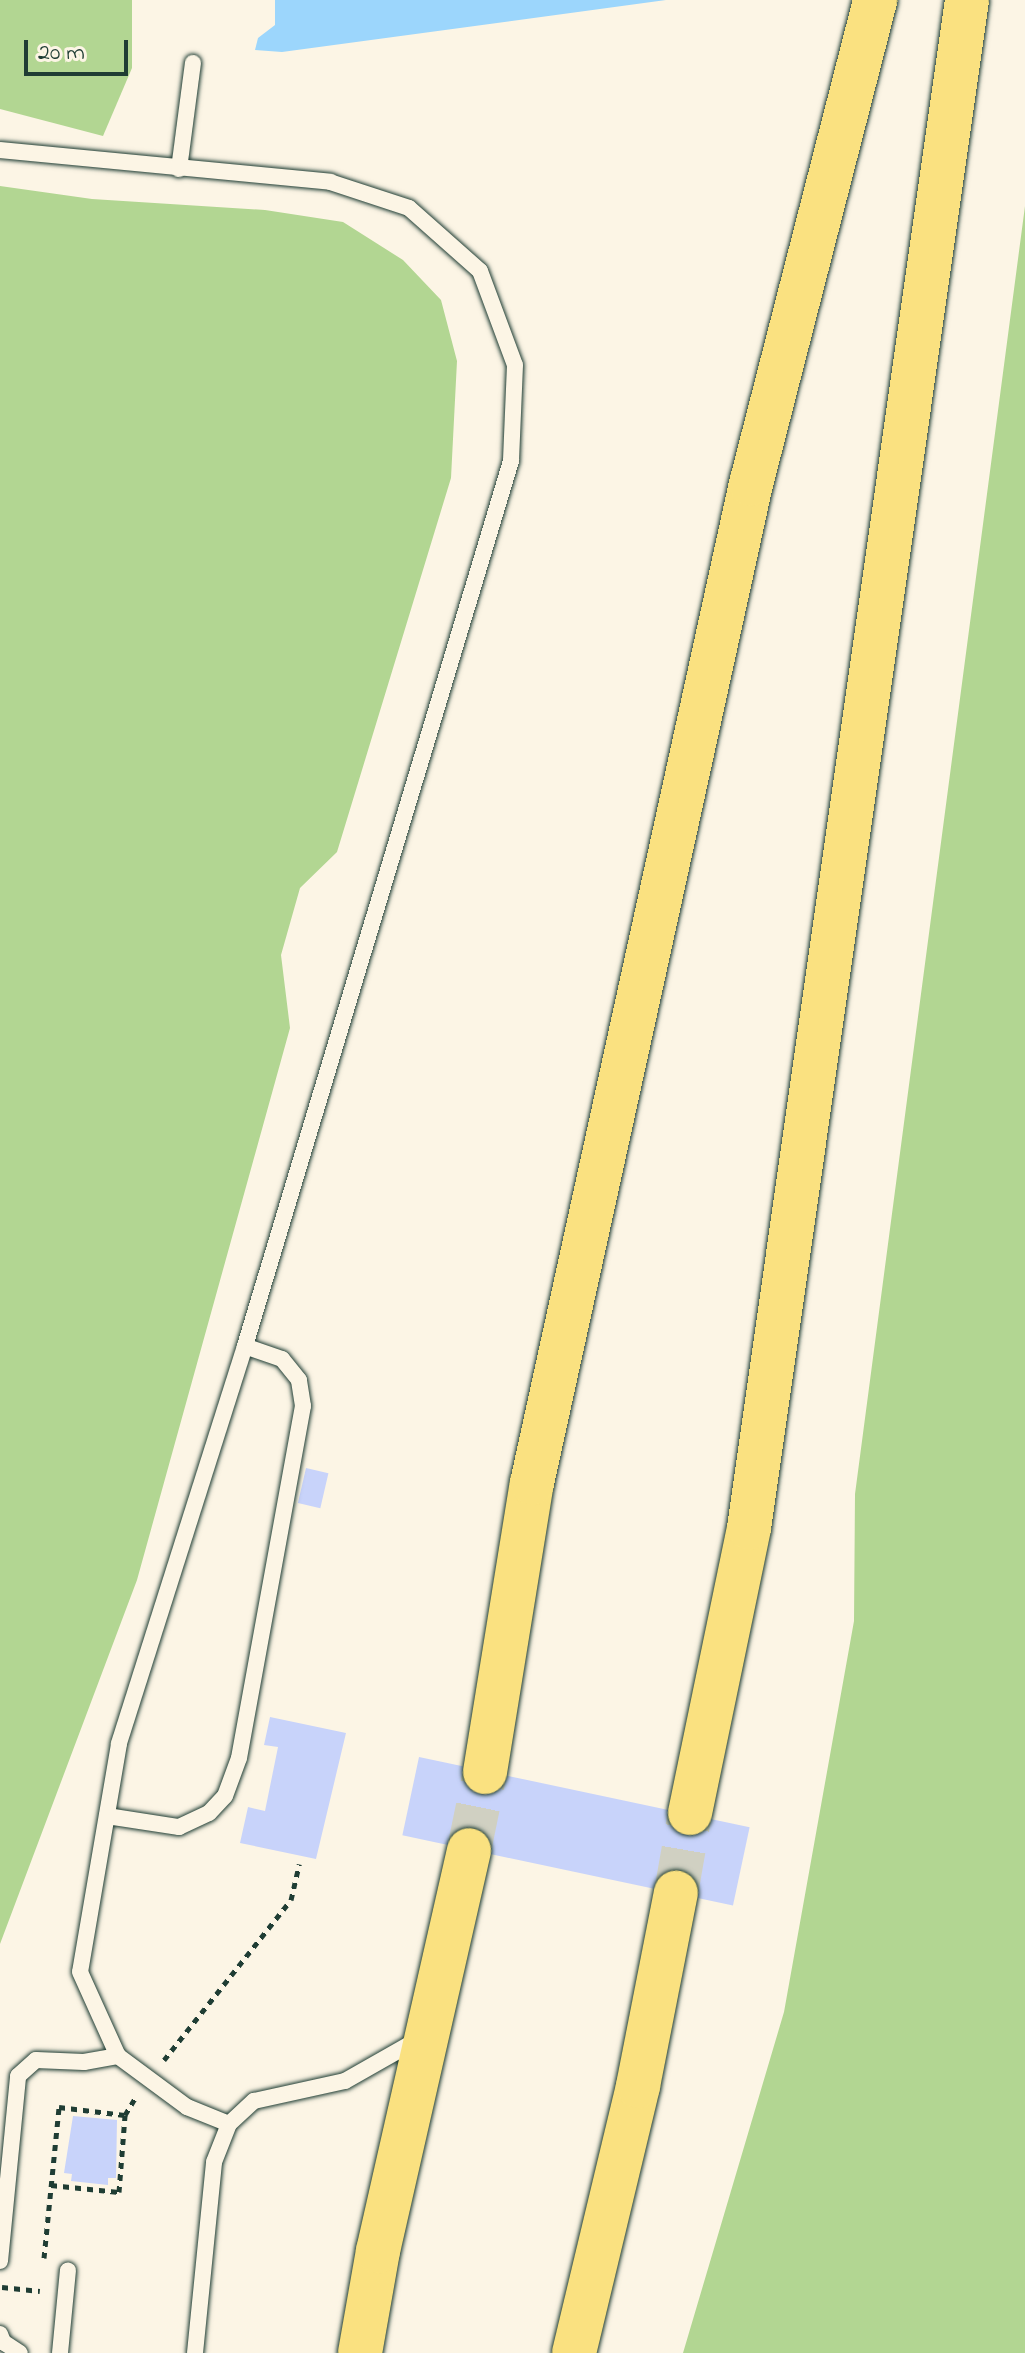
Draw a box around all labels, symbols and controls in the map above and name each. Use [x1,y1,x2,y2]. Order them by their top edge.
scale bar [28,24,132,74]
text: 20 m [38,36,85,71]

